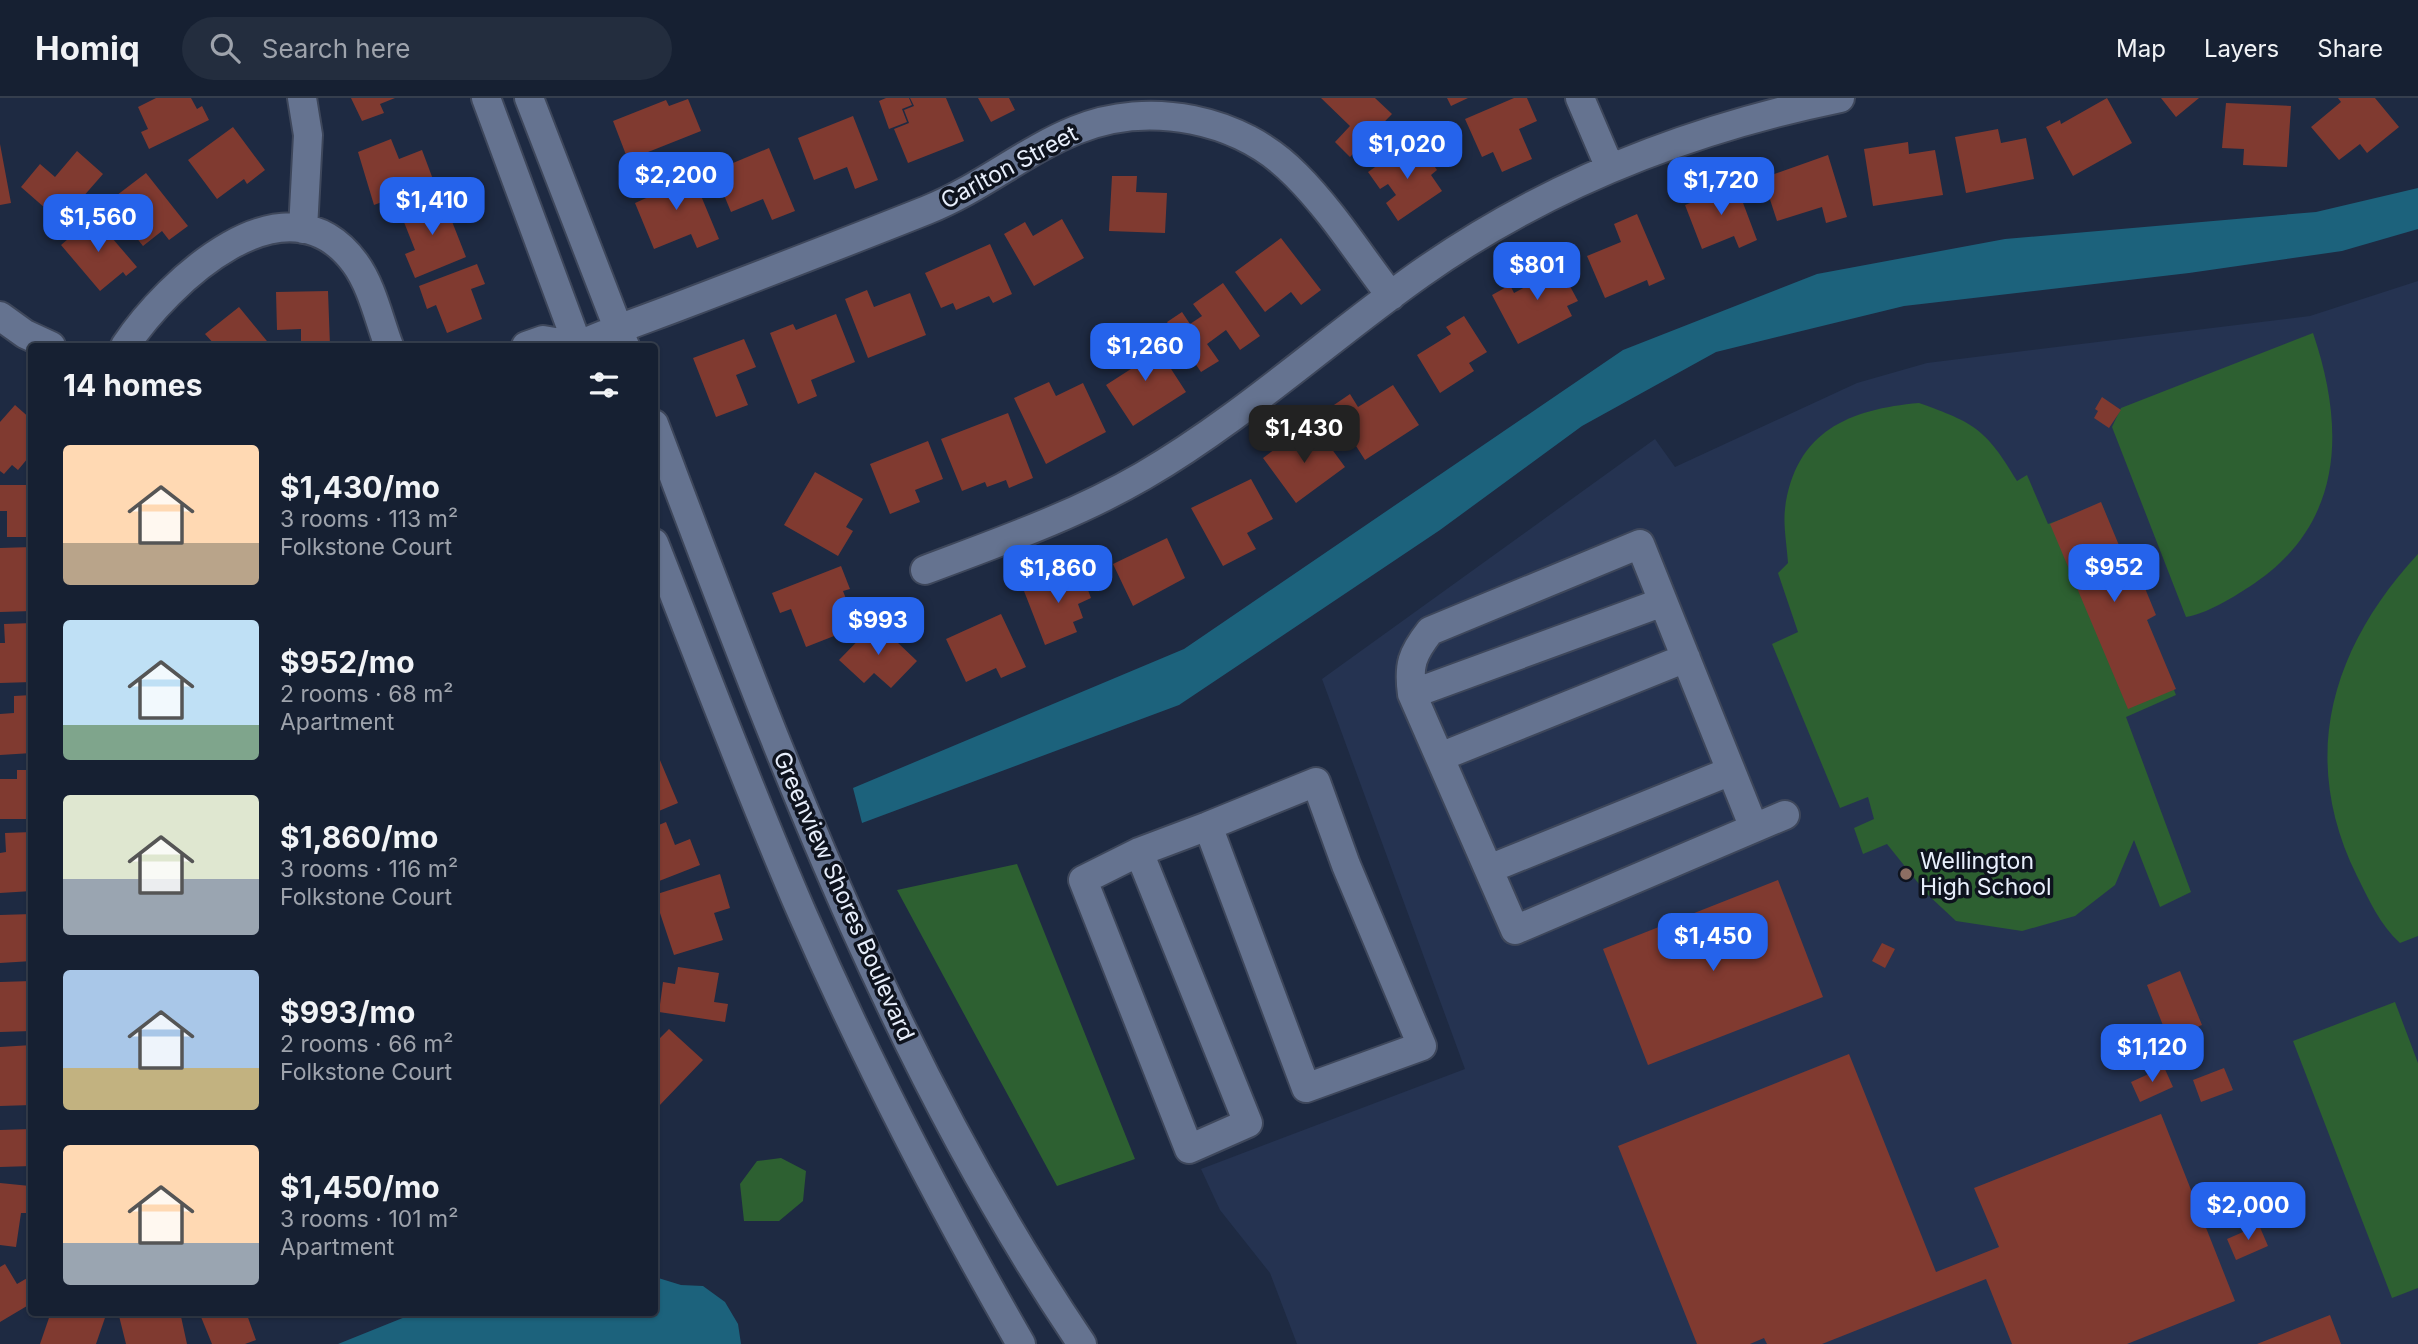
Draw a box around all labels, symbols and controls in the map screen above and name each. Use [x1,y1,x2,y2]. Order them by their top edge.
search box [182,17,672,80]
text: Homiq [35,28,140,68]
icon: search [206,29,244,67]
text: Search here [262,33,410,64]
text: Map [2116,34,2166,63]
text: Layers [2204,34,2279,63]
text: Share [2317,34,2383,63]
street label: Carlton Street [936,119,1083,215]
pin: $1,020 [1350,122,1464,181]
text: $1,020 [1368,130,1446,158]
pin: $2,200 [619,152,733,212]
pin: $1,720 [1664,158,1778,217]
text: $2,200 [635,161,717,189]
text: $1,720 [1683,166,1759,194]
pin: $1,410 [375,178,489,237]
text: $1,410 [396,186,468,214]
pin: $1,560 [41,194,155,254]
text: $1,560 [59,203,137,231]
pin: $801 [1496,242,1578,302]
text: $801 [1509,251,1565,279]
pin: $1,260 [1088,324,1202,383]
text: $1,260 [1106,332,1184,360]
icon: filters [585,366,623,404]
text: 14 homes [63,367,202,403]
pin: $1,430 [1247,406,1361,465]
text: $1,430 [1265,414,1343,442]
text: $1,430/mo [280,469,440,505]
icon: home [119,473,203,557]
text: 3 rooms · 113 m² [280,505,458,533]
text: Folkstone Court [280,533,452,561]
pin: $952 [2073,545,2155,604]
pin: $1,860 [1001,546,1115,605]
text: $952 [2084,553,2144,581]
text: $1,860 [1019,554,1097,582]
pin: $993 [837,598,919,657]
text: $993 [848,606,908,634]
text: $952/mo [280,644,415,680]
icon: home [119,648,203,732]
text: 2 rooms · 68 m² [280,680,453,708]
text: Apartment [280,708,394,736]
street label: Greenview Shores Boulevard [767,747,921,1045]
text: $1,860/mo [280,819,438,855]
icon: home [119,823,203,907]
place label: Wellington High School [1920,847,2052,901]
text: 3 rooms · 116 m² [280,855,458,883]
marker: Wellington High School [1898,866,1914,882]
text: Folkstone Court [280,883,452,911]
pin: $1,450 [1656,914,1770,973]
text: $1,450 [1674,922,1752,950]
text: $993/mo [280,994,415,1030]
icon: home [119,998,203,1082]
pin: $1,120 [2095,1024,2209,1084]
text: 2 rooms · 66 m² [280,1030,454,1058]
text: $1,120 [2117,1033,2187,1061]
text: Folkstone Court [280,1058,452,1086]
text: $1,450/mo [280,1169,440,1205]
icon: home [119,1173,203,1257]
pin: $2,000 [2191,1182,2305,1242]
text: $2,000 [2206,1191,2290,1219]
text: 3 rooms · 101 m² [280,1205,458,1233]
text: Apartment [280,1233,394,1261]

